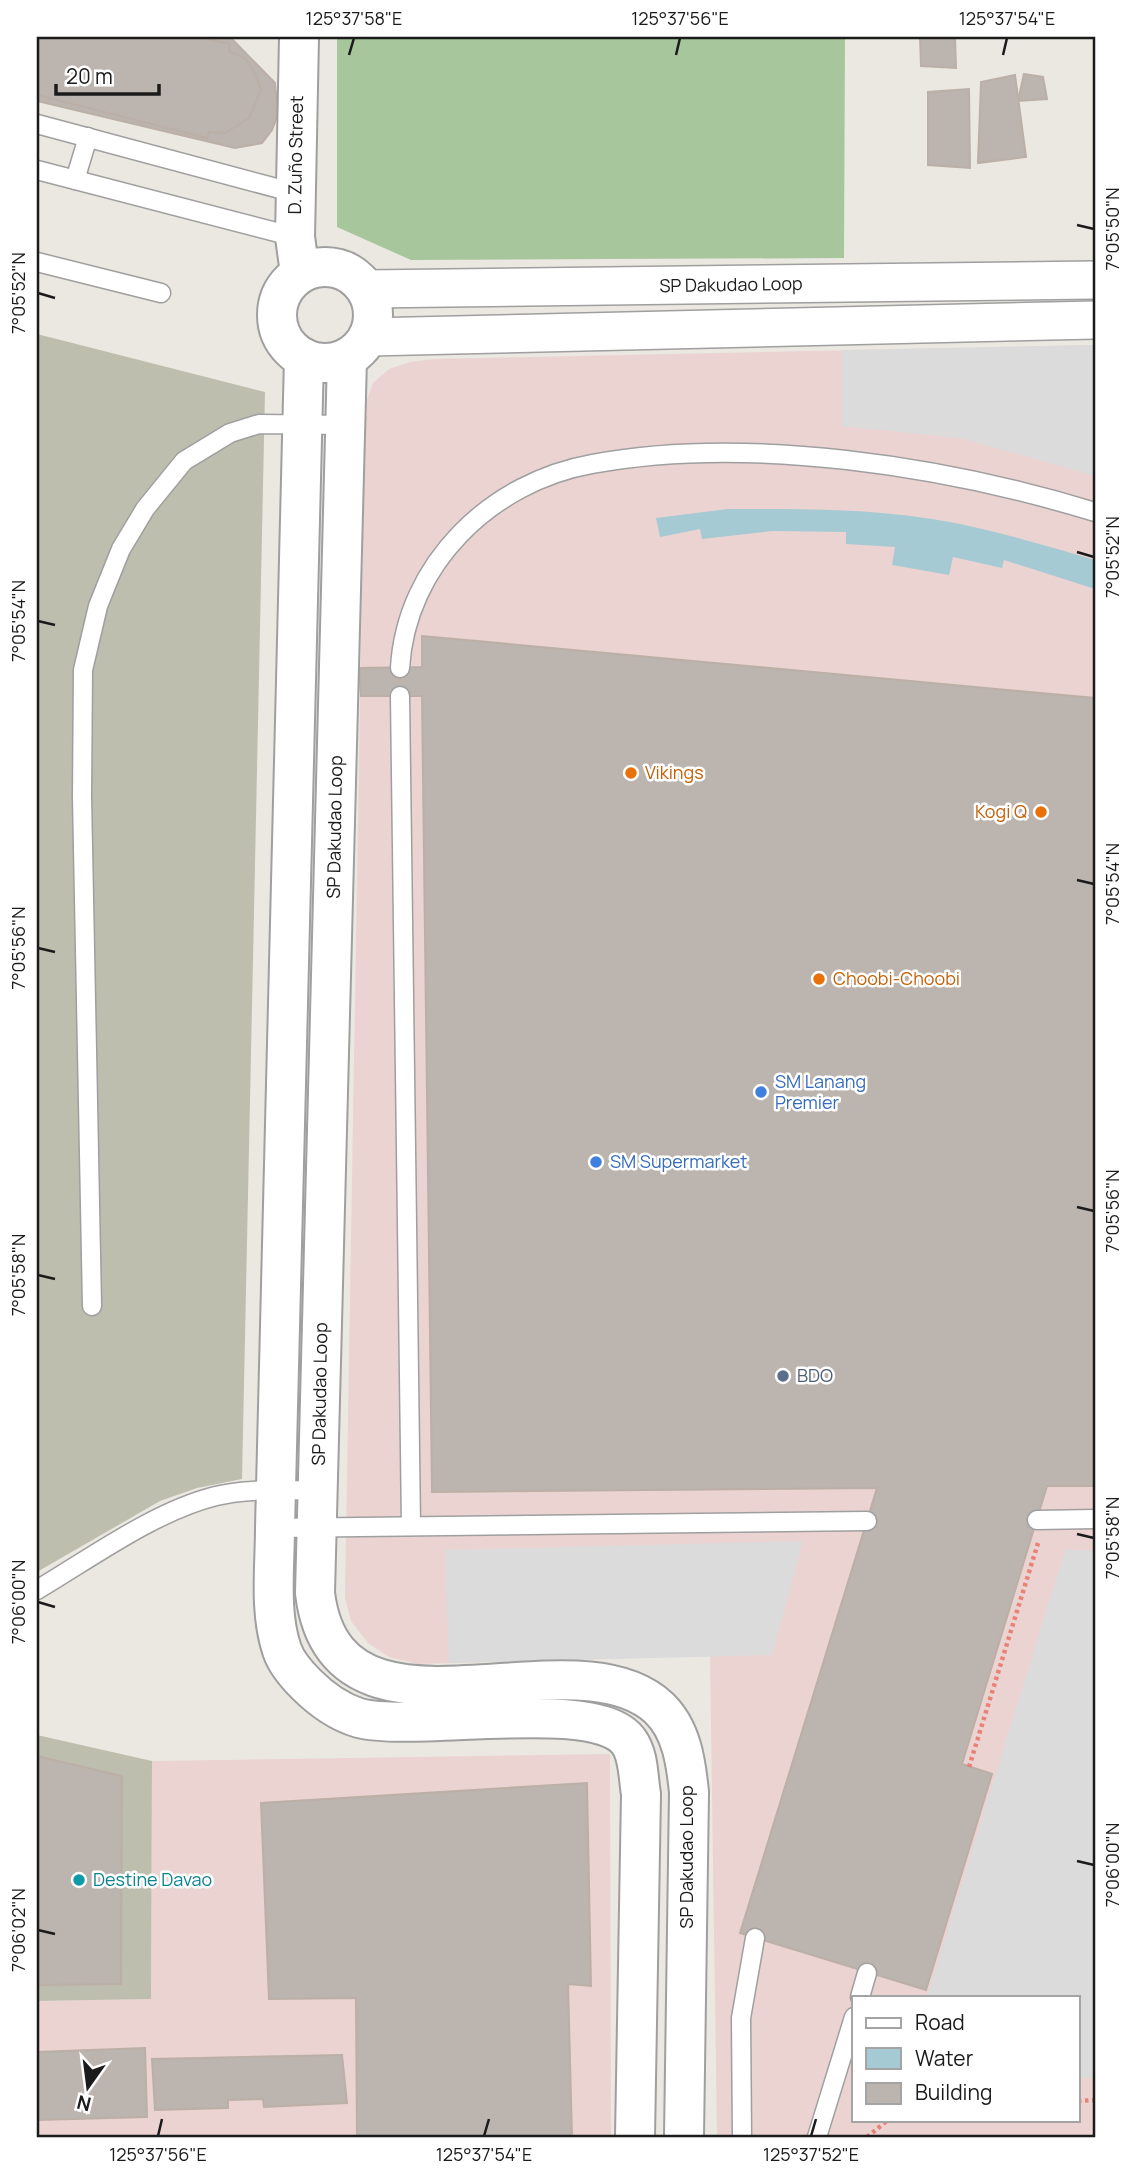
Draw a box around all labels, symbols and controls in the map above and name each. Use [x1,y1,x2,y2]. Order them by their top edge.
text: 125°37'58"E [306,6,402,30]
text: 125°37'56"E [631,6,729,30]
text: 125°37'54"E [959,6,1055,30]
scale bar [56,52,159,96]
text: 20 m [66,62,113,90]
street label: D. Zuño Street [282,95,308,215]
text: 7°05'50"N [1100,187,1124,271]
text: 7°05'52"N [6,252,30,334]
street label: SP Dakudao Loop [659,271,803,297]
text: 7°05'52"N [1100,516,1124,598]
text: 7°05'54"N [6,580,30,662]
street label: SP Dakudao Loop [321,755,347,899]
place label: Vikings [645,760,704,784]
marker: Vikings [623,765,639,781]
place label: Kogi Q [975,799,1027,823]
marker: Kogi Q [1033,804,1049,820]
text: 7°05'54"N [1100,843,1124,925]
text: 7°05'56"N [6,906,30,990]
place label: Choobi-Choobi [833,966,960,990]
marker: Choobi-Choobi [811,971,827,987]
place label: SM Lanang Premier [775,1069,866,1114]
marker: SM Lanang Premier [753,1084,769,1100]
place label: SM Supermarket [610,1149,748,1173]
marker: SM Supermarket [588,1154,604,1170]
text: 7°05'56"N [1100,1169,1124,1253]
text: 7°05'58"N [6,1234,30,1316]
street label: SP Dakudao Loop [306,1322,332,1466]
place label: BDO [797,1363,833,1387]
marker: BDO [775,1368,791,1384]
text: 7°05'58"N [1100,1497,1124,1579]
text: 7°06'00"N [6,1560,30,1644]
street label: SP Dakudao Loop [674,1785,698,1929]
text: 7°06'00"N [1100,1823,1124,1907]
place label: Destine Davao [93,1867,212,1891]
marker: Destine Davao [71,1872,87,1888]
text: 7°06'02"N [6,1888,30,1972]
legend [852,1996,1080,2122]
text: Road [915,2008,965,2036]
text: Water [915,2044,974,2072]
north arrow [52,2052,122,2122]
text: Building [915,2078,992,2106]
text: N [74,2089,94,2118]
text: 125°37'56"E [109,2142,207,2166]
text: 125°37'54"E [436,2142,532,2166]
text: 125°37'52"E [763,2142,859,2166]

